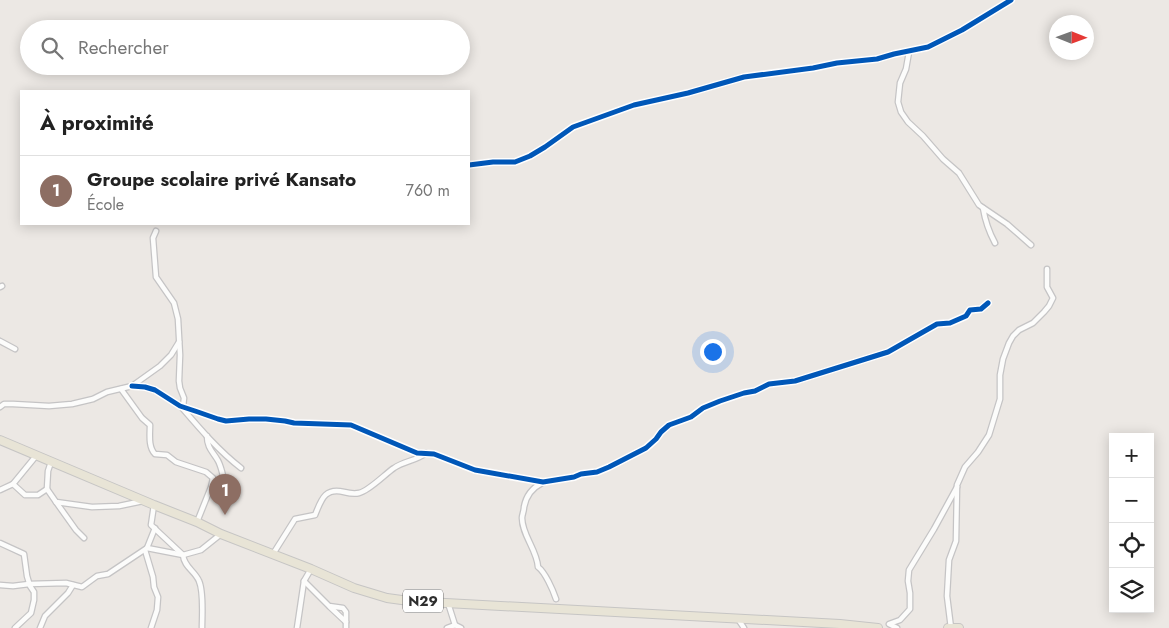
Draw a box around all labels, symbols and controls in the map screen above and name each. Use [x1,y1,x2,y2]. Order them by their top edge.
north arrow [1049,15,1094,60]
search box [20,20,470,75]
icon: search [38,34,66,62]
text: Rechercher [78,34,169,61]
text: À proximité [40,108,154,138]
text: Groupe scolaire privé Kansato [87,166,356,193]
text: 1 [52,179,60,202]
text: 760 m [406,179,450,202]
text: École [87,193,124,216]
your location [700,339,726,365]
map controls [1109,433,1154,613]
button: + [1109,433,1154,478]
pin: 1 [209,474,241,515]
button: − [1109,478,1154,523]
button: locate [1109,523,1154,568]
button: layers [1109,568,1154,613]
road number: N29 [403,590,443,612]

